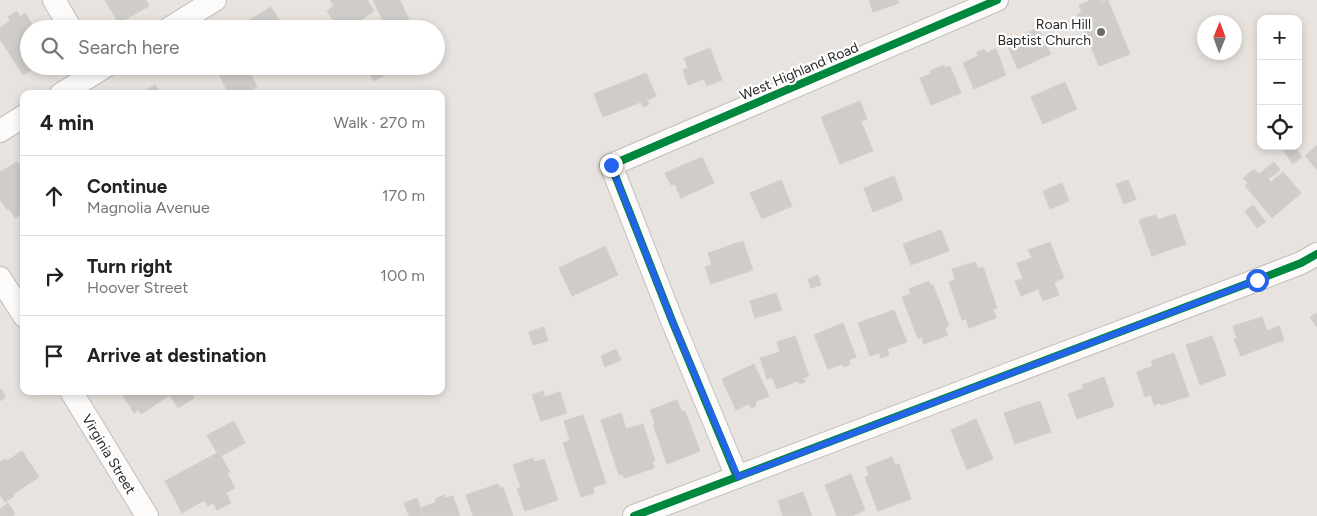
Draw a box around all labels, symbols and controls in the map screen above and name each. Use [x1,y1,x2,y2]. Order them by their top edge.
north arrow [1197,15,1242,60]
map controls [1257,15,1302,150]
button: + [1257,15,1302,60]
place label: Roan Hill Baptist Church [997,16,1091,49]
search box [20,20,445,75]
marker: Roan Hill Baptist Church [1095,26,1107,38]
icon: search [38,34,66,62]
text: Search here [78,36,180,59]
street label: West Highland Road [737,39,861,104]
button: − [1257,60,1302,105]
button: locate [1257,105,1302,150]
text: 4 min [40,110,94,135]
text: Walk · 270 m [334,113,425,132]
route end [600,154,623,177]
text: Continue [87,175,167,198]
icon: ahead [40,182,68,210]
text: 170 m [382,186,425,205]
text: Magnolia Avenue [87,198,210,217]
text: Turn right [87,255,173,278]
icon: right [40,262,68,290]
text: 100 m [380,266,425,285]
route start [1246,269,1269,292]
text: Hoover Street [87,278,188,297]
icon: arrive [40,342,68,370]
text: Arrive at destination [87,344,266,367]
street label: Virginia Street [78,411,139,497]

